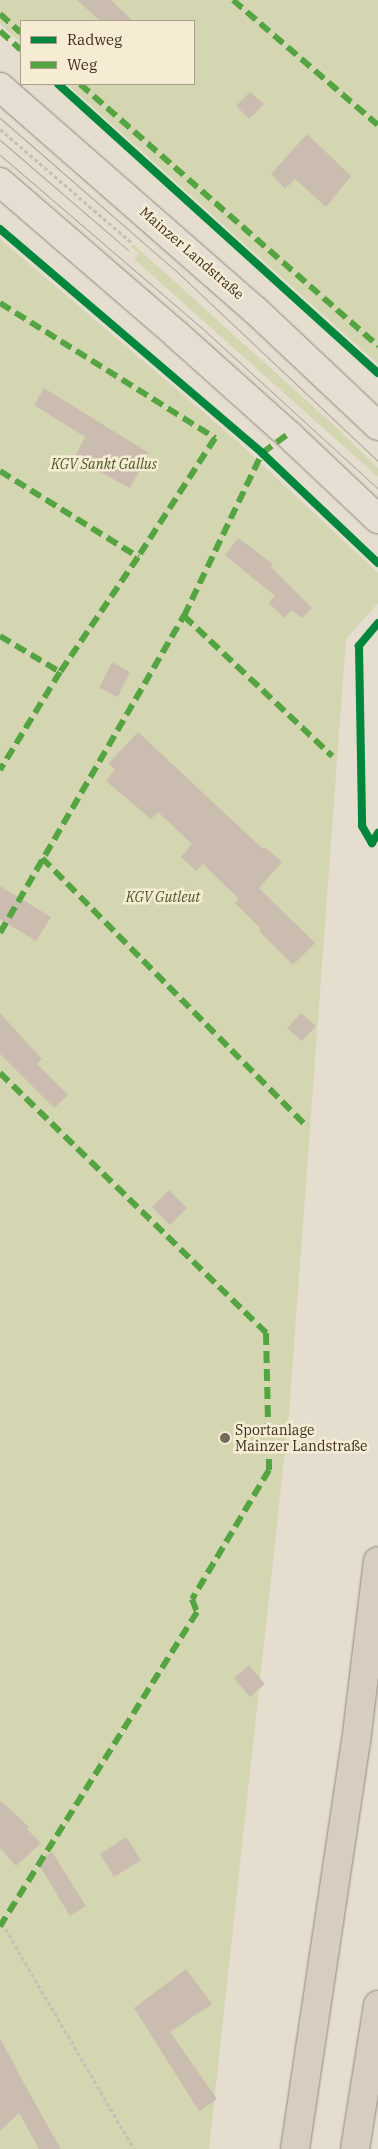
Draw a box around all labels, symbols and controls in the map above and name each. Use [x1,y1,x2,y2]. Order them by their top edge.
legend [20,20,195,85]
text: Radweg [67,30,122,49]
text: Weg [67,55,97,74]
street label: Mainzer Landstraße [136,203,248,303]
park label: KGV Sankt Gallus [51,456,157,472]
park label: KGV Gutleut [126,889,200,905]
place label: Sportanlage Mainzer Landstraße [235,1422,368,1454]
marker: Sportanlage Mainzer Landstraße [219,1432,231,1444]

